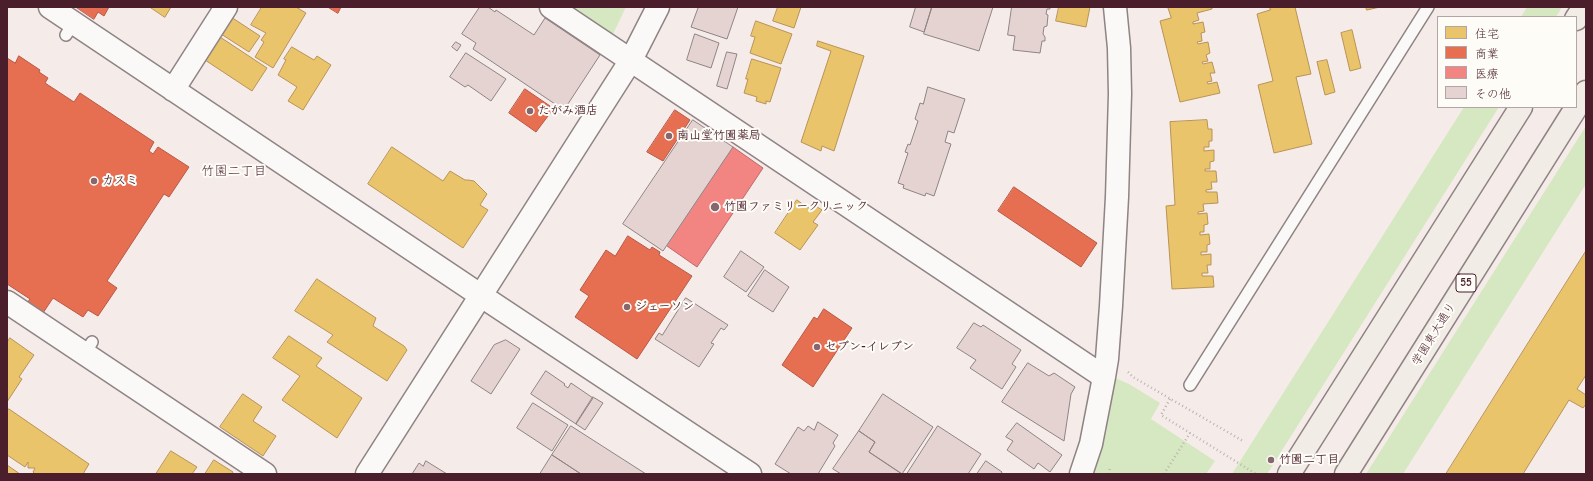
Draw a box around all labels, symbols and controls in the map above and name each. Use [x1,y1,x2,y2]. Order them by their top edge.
legend [1437,16,1577,108]
text: 住宅 [1475,27,1499,41]
text: 商業 [1475,47,1499,61]
text: 医療 [1475,67,1499,81]
text: その他 [1475,87,1511,101]
place label: たがみ酒店 [538,104,598,118]
marker: たがみ酒店 [525,106,535,116]
place label: 南山堂竹園薬局 [677,129,761,143]
marker: 南山堂竹園薬局 [664,131,674,141]
district label: 竹園二丁目 [202,163,266,179]
place label: カスミ [102,174,138,188]
marker: カスミ [89,176,99,186]
place label: 竹園ファミリークリニック [724,200,868,214]
marker: 竹園ファミリークリニック [709,201,721,213]
road number: 55 [1456,274,1476,292]
place label: ジェーソン [635,300,694,314]
street label: 学園東大通り [1409,300,1459,368]
marker: ジェーソン [622,302,632,312]
place label: セブン-イレブン [825,340,914,354]
marker: セブン-イレブン [812,342,822,352]
place label: 竹園二丁目 [1279,453,1339,467]
marker: 竹園二丁目 [1266,455,1276,465]

